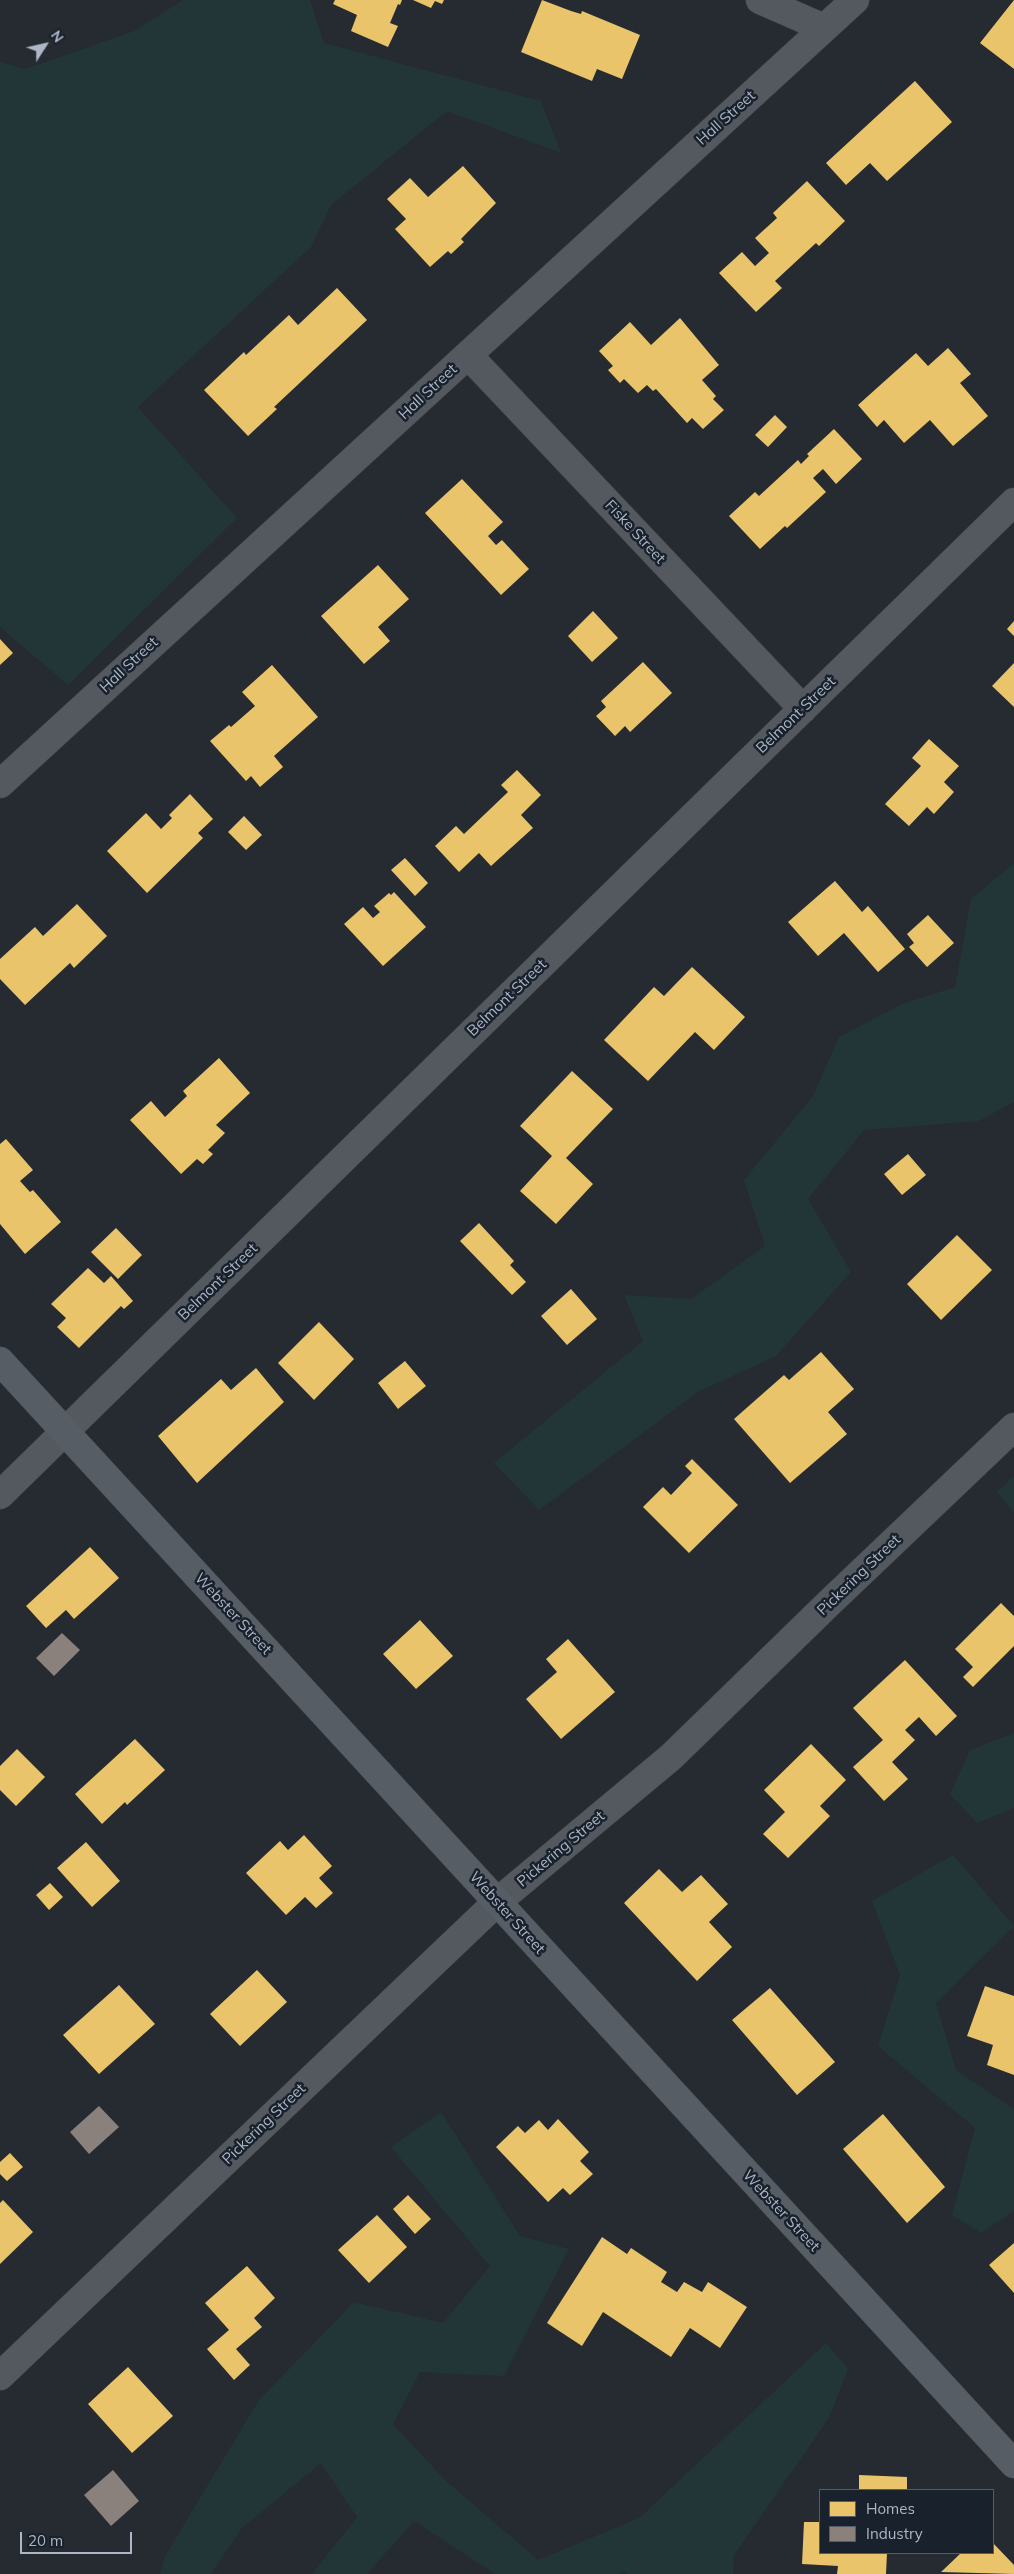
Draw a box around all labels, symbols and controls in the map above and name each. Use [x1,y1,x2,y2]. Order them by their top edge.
north arrow [20,20,70,70]
text: N [47,27,68,46]
street label: Hall Street [693,87,759,149]
street label: Hall Street [395,361,461,423]
street label: Fiske Street [601,496,669,568]
street label: Hall Street [96,634,162,696]
street label: Belmont Street [753,673,839,757]
street label: Belmont Street [464,956,550,1040]
street label: Belmont Street [175,1240,261,1324]
street label: Pickering Street [814,1531,904,1619]
street label: Webster Street [191,1570,275,1658]
street label: Pickering Street [514,1807,608,1891]
street label: Webster Street [465,1868,549,1958]
street label: Pickering Street [219,2080,309,2168]
street label: Webster Street [739,2167,823,2255]
legend [819,2489,994,2554]
text: Homes [866,2499,915,2518]
scale bar [22,2522,135,2554]
text: Industry [866,2524,923,2543]
text: 20 m [28,2531,63,2550]

